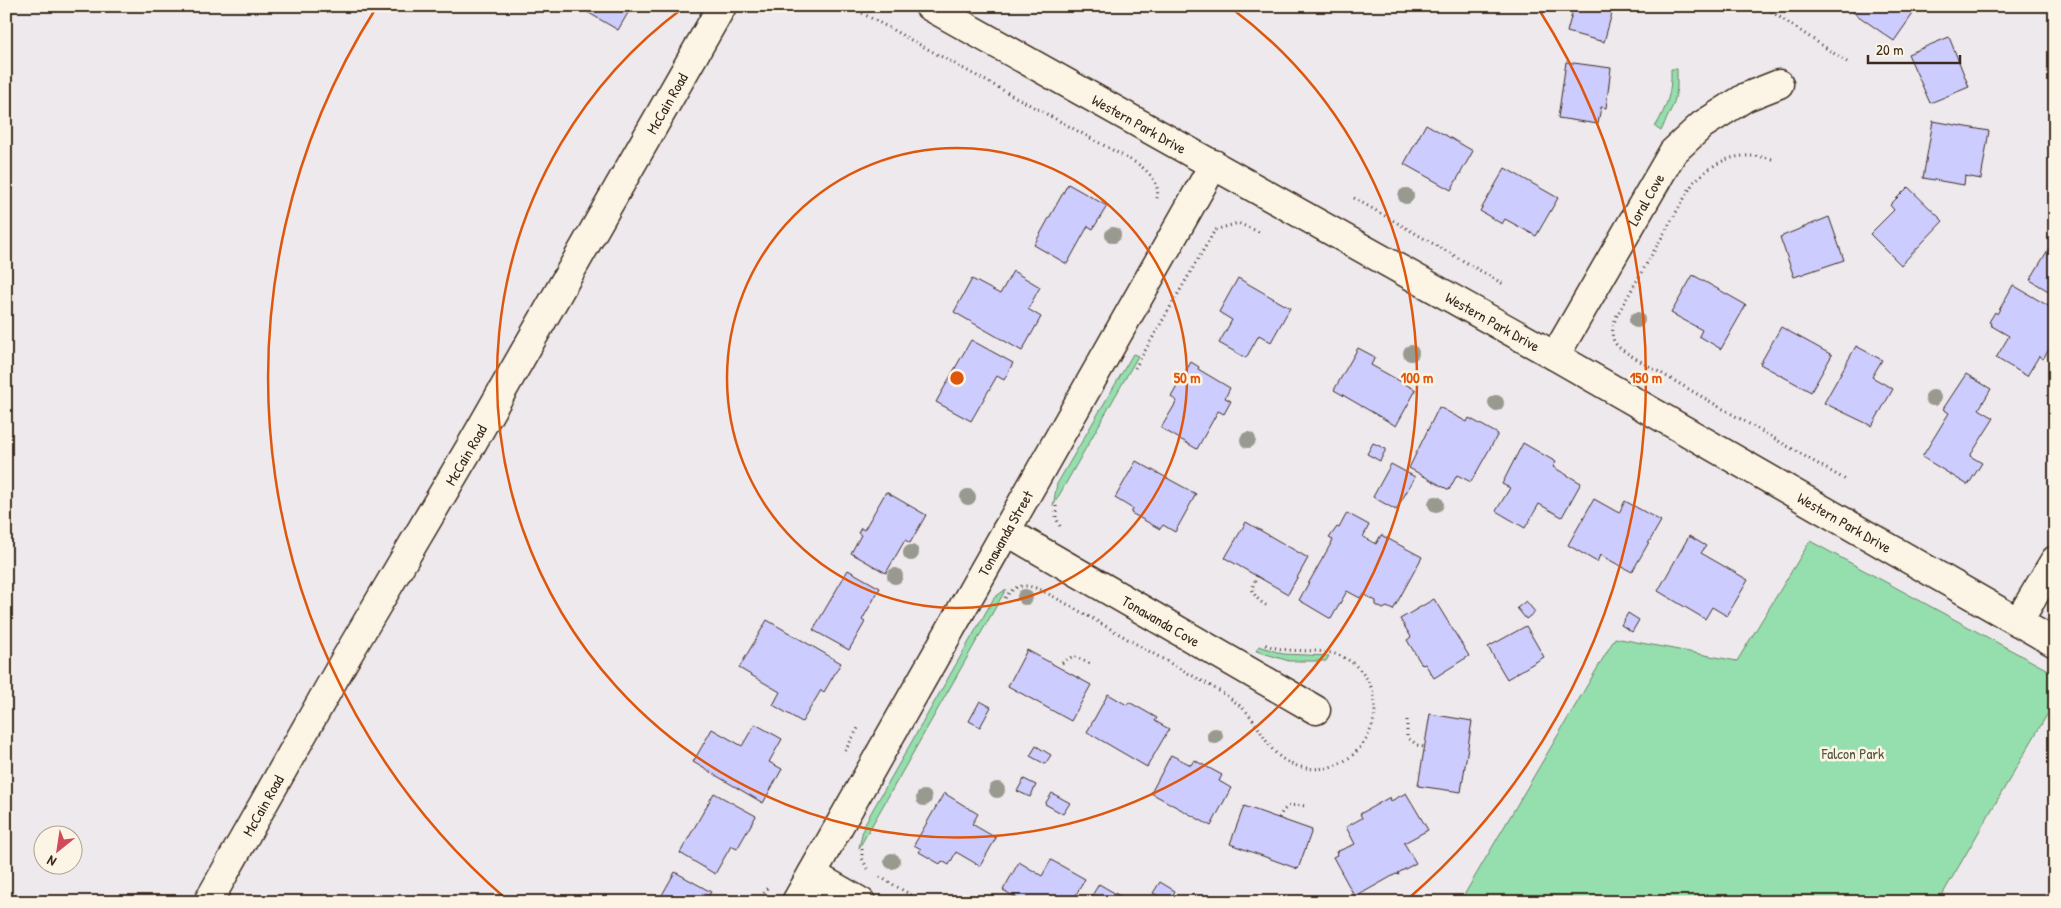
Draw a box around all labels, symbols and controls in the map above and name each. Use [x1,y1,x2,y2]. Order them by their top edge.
scale bar [1868,32,1961,64]
text: 20 m [1876,39,1903,60]
street label: McCain Road [641,69,692,138]
street label: Western Park Drive [1088,89,1190,158]
street label: Loral Cove [1622,169,1669,229]
street label: Western Park Drive [1442,286,1544,356]
text: 50 m [1174,367,1200,388]
text: 100 m [1401,367,1433,388]
text: 150 m [1630,367,1662,388]
centre of rings [948,369,966,387]
street label: McCain Road [439,420,491,489]
street label: Tonawanda Street [972,486,1038,580]
street label: Western Park Drive [1794,487,1895,557]
street label: Tonawanda Cove [1118,590,1204,651]
park label: Falcon Park [1821,743,1884,764]
street label: McCain Road [237,771,288,840]
north arrow [32,826,82,876]
text: N [43,851,59,872]

